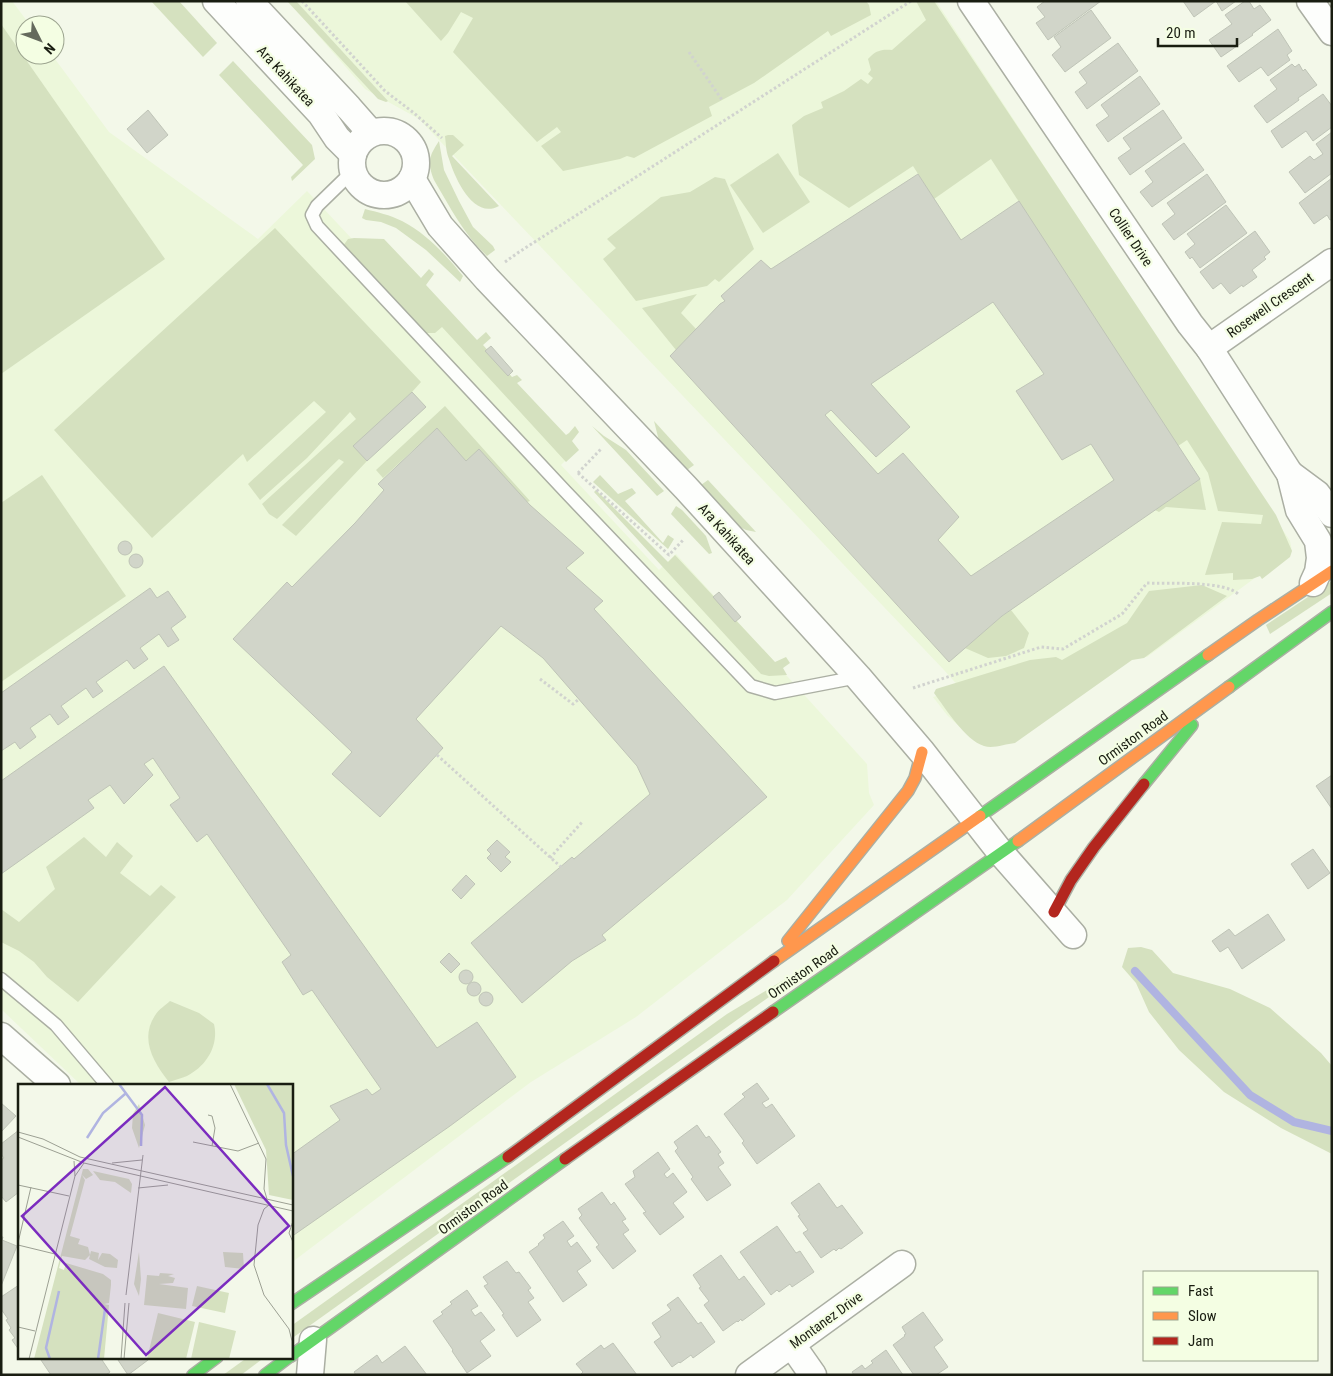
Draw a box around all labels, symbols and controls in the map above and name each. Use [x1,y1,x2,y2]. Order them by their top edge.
north arrow [15,15,65,65]
scale bar [1158,15,1237,47]
text: 20 m [1166,24,1196,42]
text: N [41,40,58,57]
street label: Ara Kahikatea [254,42,318,110]
street label: Collier Drive [1106,205,1156,269]
street label: Rosewell Crescent [1224,269,1316,341]
street label: Ara Kahikatea [695,500,759,568]
street label: Ormiston Road [1095,707,1171,769]
street label: Ormiston Road [765,942,841,1002]
inset map [18,1084,292,1358]
street label: Ormiston Road [435,1176,511,1238]
legend [1143,1271,1318,1361]
text: Fast [1188,1282,1213,1300]
street label: Montanez Drive [787,1288,866,1352]
text: Slow [1188,1307,1217,1325]
text: Jam [1188,1332,1214,1350]

